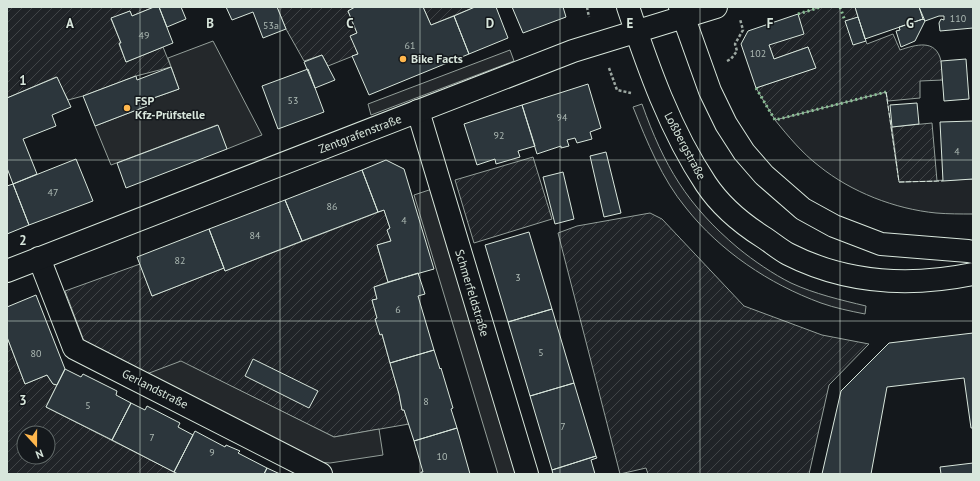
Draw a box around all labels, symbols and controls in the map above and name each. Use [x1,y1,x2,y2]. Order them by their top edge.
house number: 110 [950,12,967,25]
text: A [66,15,74,32]
text: B [206,15,214,32]
text: C [346,15,354,32]
text: D [486,15,494,32]
text: E [627,15,634,32]
text: F [767,15,774,32]
text: G [906,15,914,32]
house number: 53a [263,19,279,32]
house number: 49 [139,29,149,42]
house number: 61 [405,39,415,52]
house number: 102 [750,47,766,60]
place label: Bike Facts [411,51,463,66]
marker: Bike Facts [398,54,408,64]
text: 1 [19,72,27,89]
place label: FSP Kfz-Prüfstelle [135,93,205,122]
house number: 53 [288,94,298,107]
marker: FSP Kfz-Prüfstelle [122,103,132,113]
street label: Loßbergstraße [661,109,710,182]
street label: Zentgrafenstraße [316,111,403,156]
house number: 94 [557,111,568,124]
house number: 92 [494,129,504,142]
house number: 4 [954,145,960,158]
house number: 47 [48,186,58,199]
house number: 86 [327,200,337,213]
house number: 4 [401,214,407,227]
house number: 84 [250,229,261,242]
text: 2 [19,232,27,249]
street label: Schmerfeldstraße [452,247,493,338]
house number: 82 [175,254,185,267]
house number: 3 [515,271,521,284]
house number: 6 [395,303,401,316]
house number: 5 [538,346,544,359]
house number: 80 [31,347,42,360]
street label: Gerlandstraße [120,365,191,412]
text: 3 [19,392,27,409]
house number: 8 [423,395,429,408]
house number: 5 [85,399,91,412]
house number: 7 [560,420,566,433]
north arrow [16,425,56,465]
house number: 7 [149,431,155,444]
house number: 9 [209,446,215,459]
text: N [34,447,45,462]
house number: 10 [437,450,448,463]

